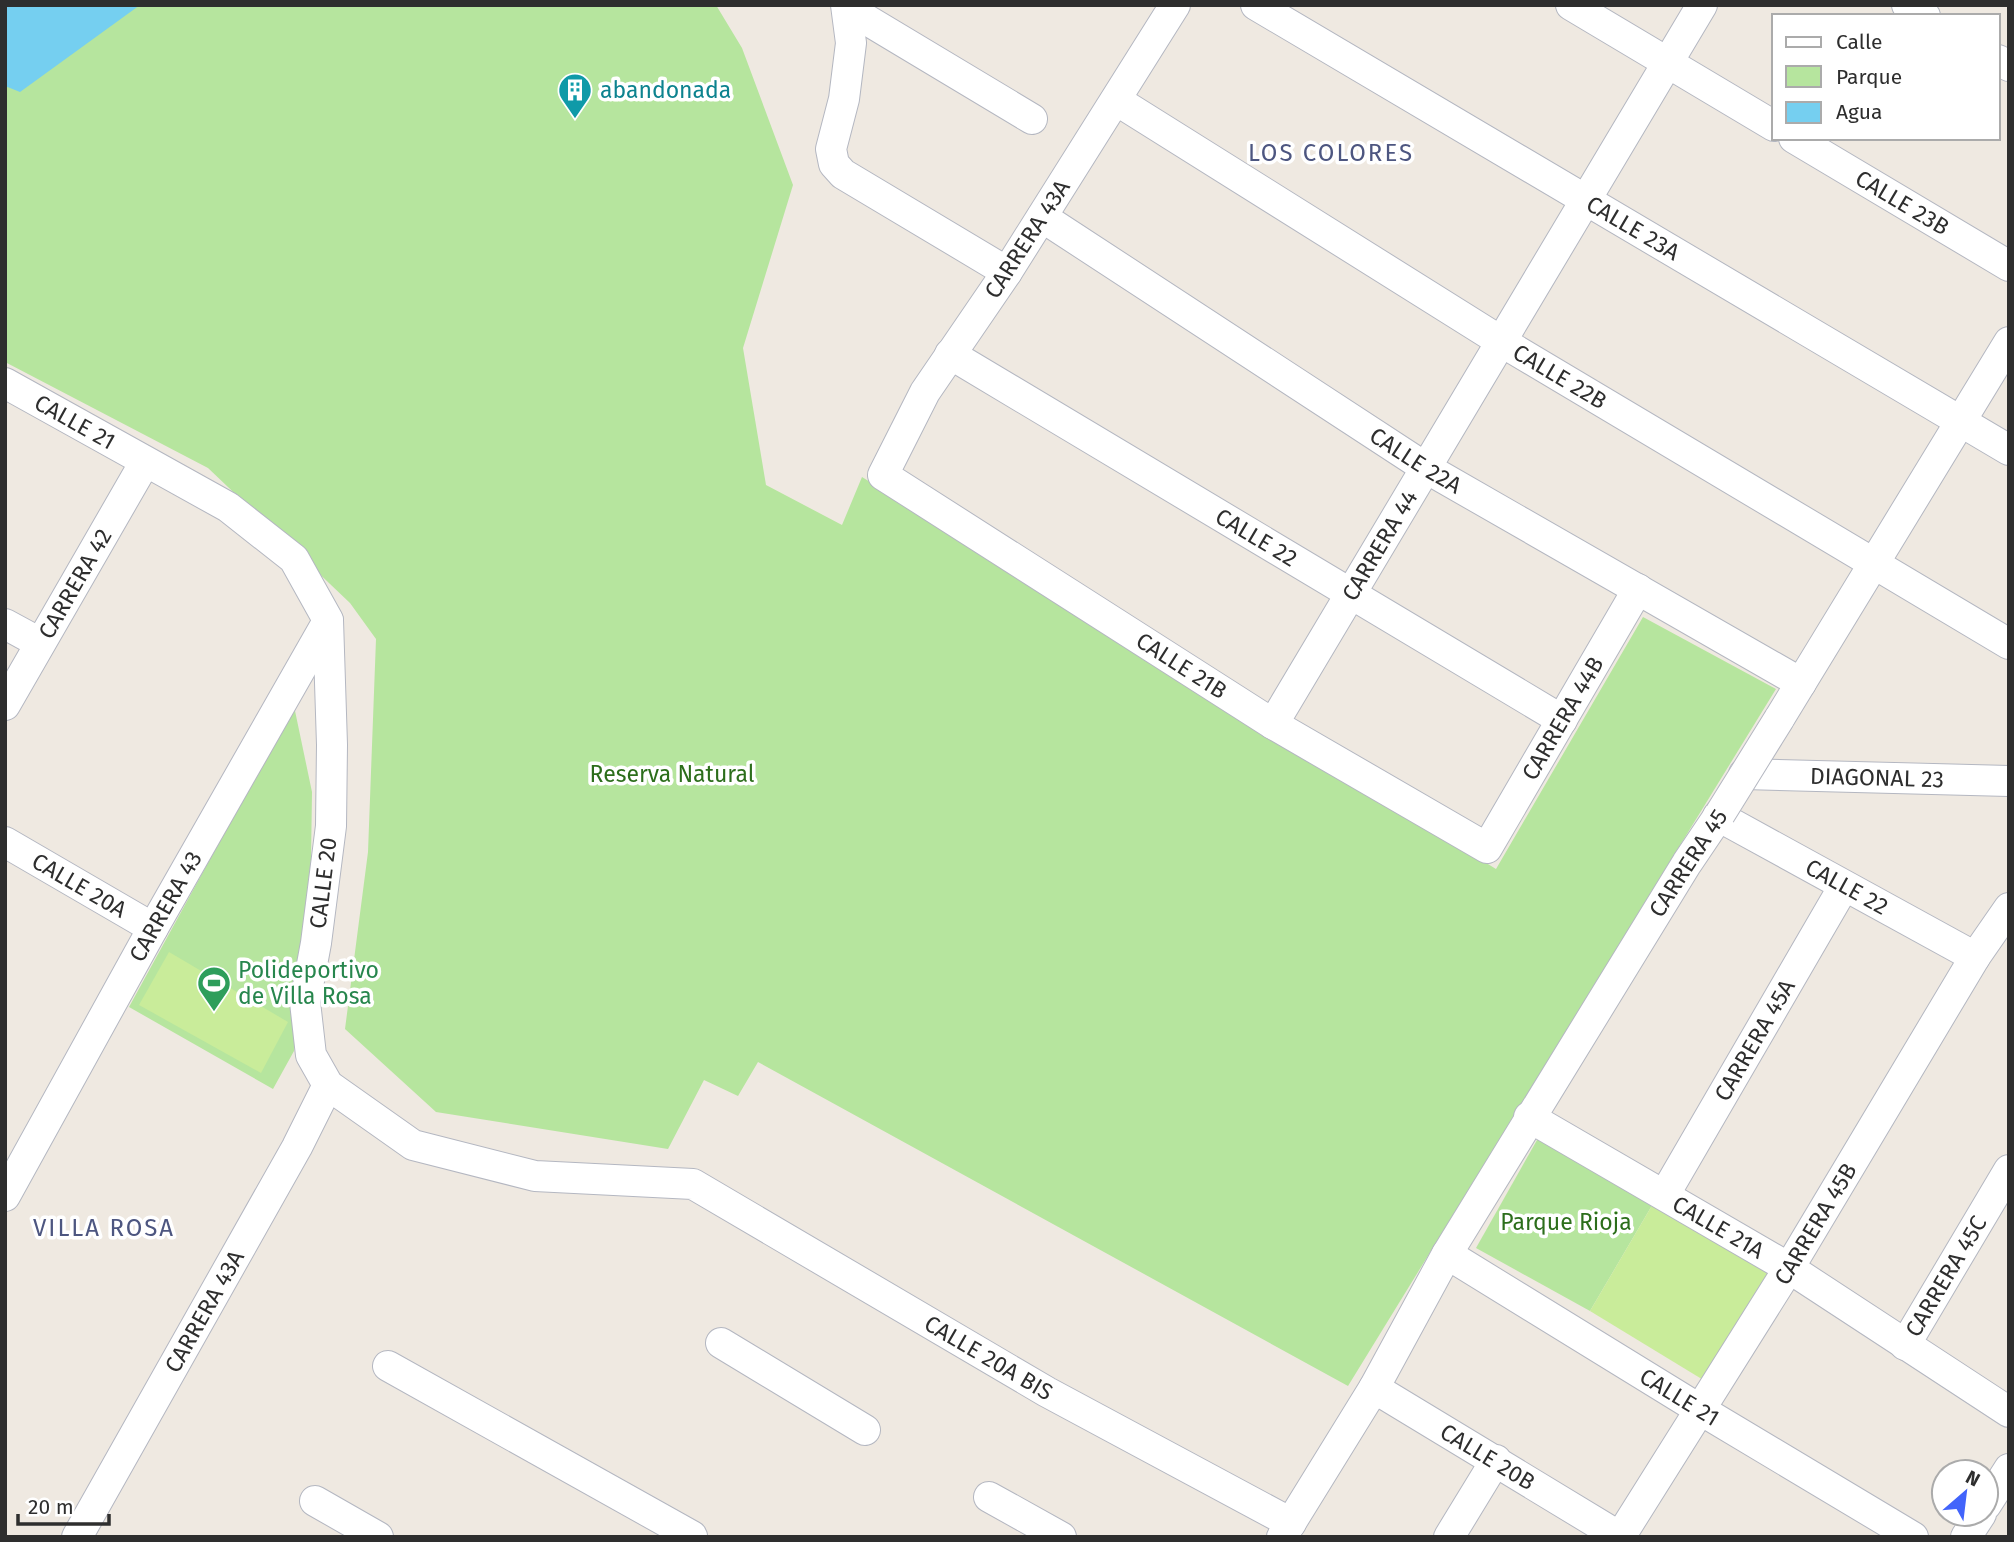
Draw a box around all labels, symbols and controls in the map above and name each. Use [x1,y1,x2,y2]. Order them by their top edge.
legend [1772,14,2000,140]
text: Calle [1836,29,1882,55]
text: Parque [1836,64,1902,90]
building icon: abandonada [556,71,594,120]
place label: abandonada [600,76,731,104]
text: Agua [1836,99,1882,125]
district label: LOS COLORES [1248,139,1414,167]
street label: CALLE 23B [1850,164,1954,241]
street label: CARRERA 43A [978,174,1076,304]
street label: CALLE 23A [1581,189,1685,267]
street label: CALLE 22B [1508,338,1612,415]
street label: CALLE 21 [30,388,120,456]
street label: CALLE 22A [1364,421,1467,500]
street label: CARRERA 44 [1336,485,1423,606]
street label: CALLE 22 [1210,502,1302,572]
street label: CARRERA 42 [32,524,118,644]
street label: CALLE 21B [1131,626,1232,705]
street label: CARRERA 44B [1516,652,1609,785]
park label: Reserva Natural [590,760,755,788]
street label: DIAGONAL 23 [1809,762,1944,793]
street label: CARRERA 45 [1643,804,1733,922]
street label: CALLE 20 [304,836,342,930]
street label: CARRERA 43 [123,846,208,967]
street label: CALLE 20A [27,847,132,924]
street label: CALLE 22 [1801,853,1893,921]
place label: Polideportivo de Villa Rosa [238,956,379,1010]
sports icon: Polideportivo de Villa Rosa [195,964,233,1013]
street label: CARRERA 45A [1708,973,1801,1106]
street label: CARRERA 45B [1768,1158,1863,1290]
street label: CALLE 21A [1668,1189,1770,1265]
park label: Parque Rioja [1500,1208,1632,1236]
street label: CARRERA 45C [1899,1211,1993,1342]
district label: VILLA ROSA [33,1214,175,1242]
street label: CARRERA 43A [159,1245,250,1378]
street label: CALLE 20A BIS [919,1309,1058,1406]
street label: CALLE 21 [1635,1362,1724,1432]
street label: CALLE 20B [1435,1418,1540,1496]
north arrow [1930,1458,2000,1528]
text: N [1962,1465,1984,1492]
scale bar [18,1482,108,1526]
text: 20 m [28,1494,74,1520]

